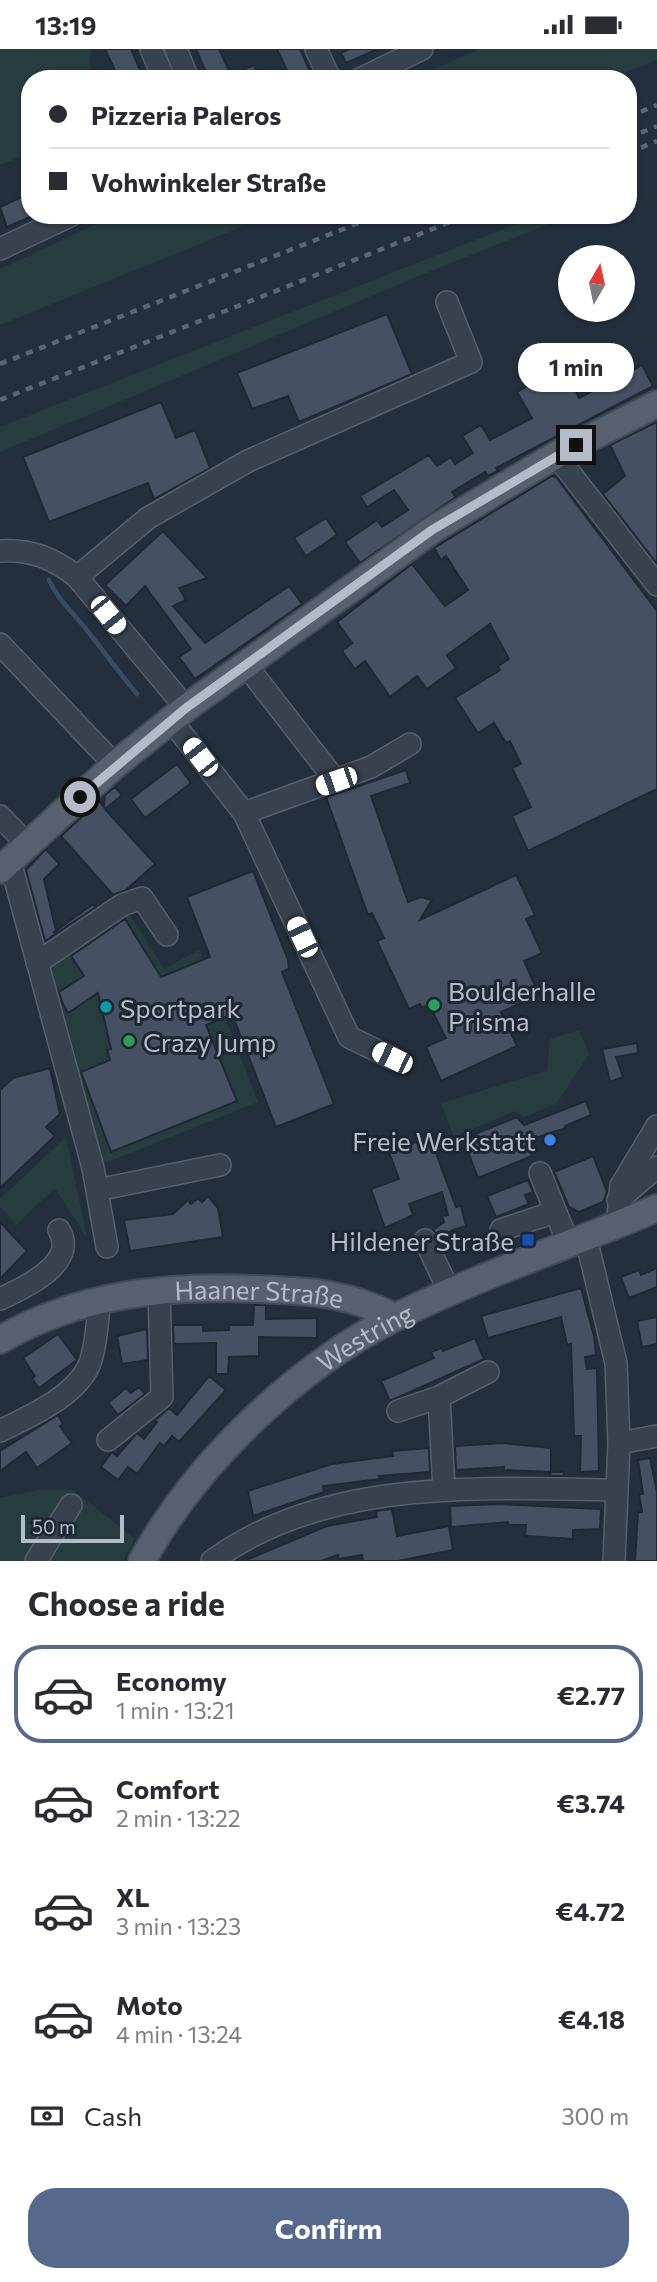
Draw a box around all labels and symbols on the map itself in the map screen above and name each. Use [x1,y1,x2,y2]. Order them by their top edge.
north arrow [558,245,635,322]
callout: 1 min [518,343,634,393]
route end [560,429,592,461]
car [87,592,130,638]
car [179,734,222,780]
car [313,764,360,798]
route start [64,781,96,813]
car [284,914,321,960]
place label: Boulderhalle Prisma [448,975,596,1036]
place label: Sportpark [120,992,241,1023]
marker: Boulderhalle Prisma [426,997,442,1013]
marker: Sportpark [98,999,114,1015]
place label: Crazy Jump [143,1026,276,1057]
marker: Crazy Jump [121,1033,137,1049]
car [369,1039,416,1077]
place label: Freie Werkstatt [352,1125,536,1156]
marker: Freie Werkstatt [542,1132,558,1148]
place label: Hildener Straße [330,1225,514,1256]
marker: Hildener Straße [520,1232,536,1248]
street label: Haaner Straße [174,1273,347,1313]
street label: Westring [310,1296,418,1377]
scale bar [21,1512,124,1544]

